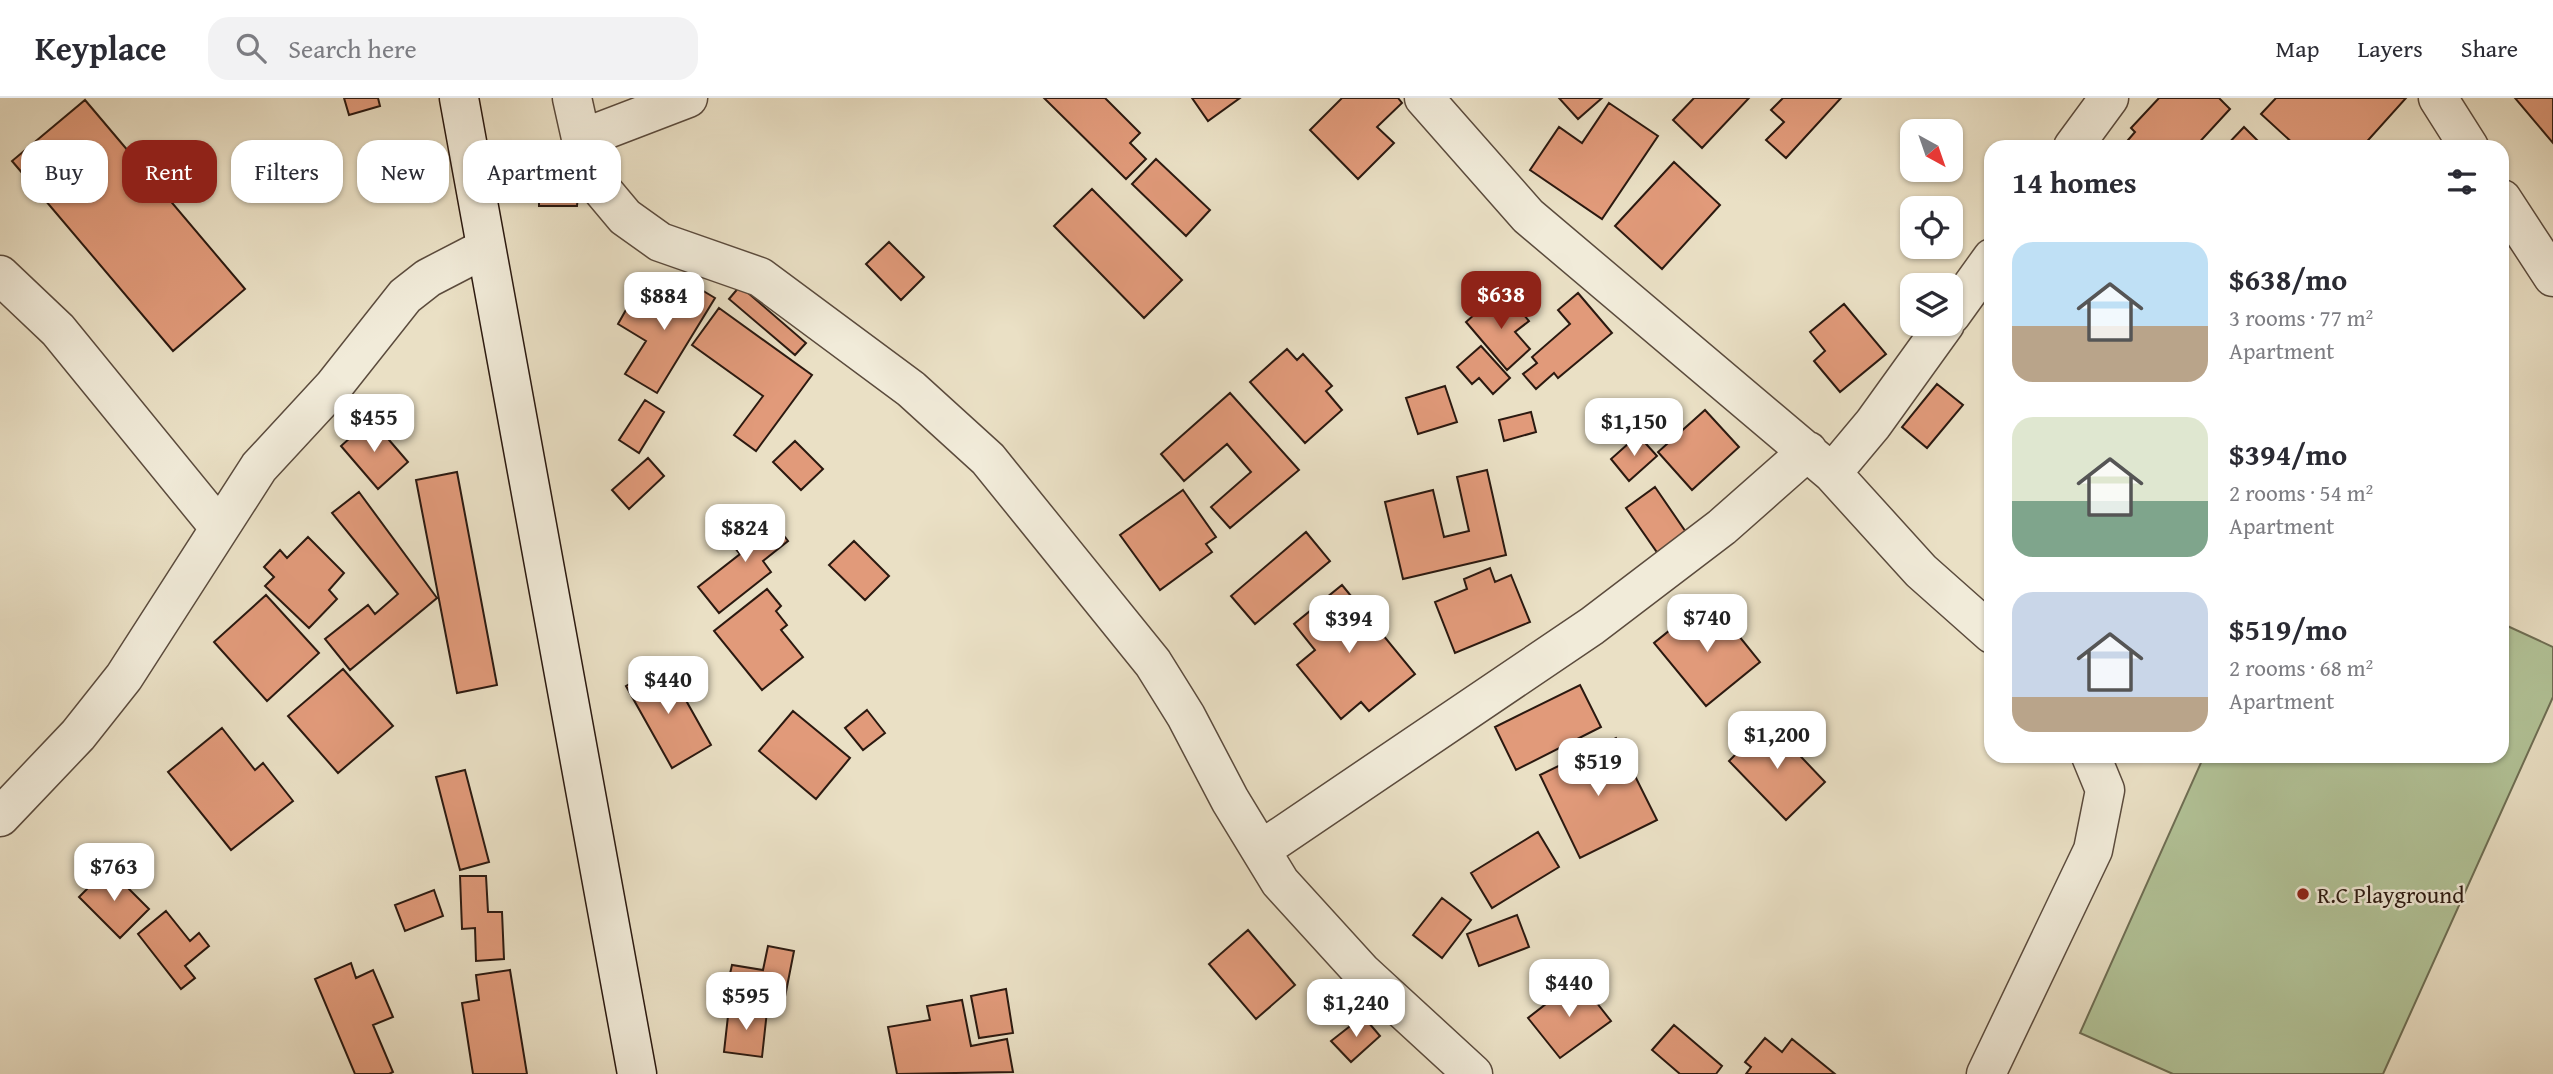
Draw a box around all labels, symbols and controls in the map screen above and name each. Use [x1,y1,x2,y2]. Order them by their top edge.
search box [208,17,698,80]
text: Keyplace [35,24,166,72]
icon: search [232,29,270,67]
text: Search here [288,29,417,68]
text: Map [2276,31,2319,66]
text: Layers [2357,31,2423,66]
text: Share [2461,31,2518,66]
north arrow [1900,119,1964,182]
map controls [1900,119,1963,336]
chip: Buy [21,140,108,203]
chip: Rent [122,140,217,203]
chip: Filters [231,140,343,203]
chip: New [357,140,449,203]
chip: Apartment [463,140,621,203]
text: 14 homes [2012,160,2137,204]
icon: filters [2443,163,2481,201]
button: locate [1900,196,1963,259]
text: $638/mo [2229,257,2347,301]
icon: home [2068,270,2152,354]
pin: $884 [623,272,705,332]
pin: $638 [1460,272,1542,331]
button: layers [1900,273,1963,336]
text: $638 [1477,277,1525,310]
text: $884 [640,278,688,311]
text: 3 rooms · 77 m² [2229,301,2373,334]
text: Apartment [2229,334,2334,367]
pin: $455 [333,394,415,454]
pin: $1,150 [1577,398,1691,458]
text: $455 [350,400,398,433]
text: $1,150 [1601,404,1667,437]
text: $394/mo [2229,432,2347,476]
icon: home [2068,445,2152,529]
text: 2 rooms · 54 m² [2229,476,2373,509]
pin: $824 [704,504,786,564]
text: Apartment [2229,509,2334,542]
text: $824 [721,510,769,543]
pin: $740 [1666,594,1748,654]
pin: $394 [1308,596,1390,655]
text: $740 [1683,600,1731,633]
text: $394 [1325,601,1373,634]
text: $519/mo [2229,607,2347,651]
icon: home [2068,620,2152,704]
text: 2 rooms · 68 m² [2229,651,2373,684]
pin: $440 [627,656,709,716]
text: $440 [644,662,692,695]
text: Apartment [2229,684,2334,717]
pin: $1,200 [1720,712,1834,771]
text: $1,200 [1744,717,1810,750]
pin: $519 [1557,738,1639,798]
text: $519 [1574,744,1622,777]
pin: $763 [73,844,155,903]
text: $763 [90,849,138,882]
place label: R.C Playground [2317,878,2465,911]
marker: R.C Playground [2295,886,2311,902]
pin: $440 [1528,960,1610,1019]
text: $440 [1545,965,1593,998]
pin: $595 [705,972,787,1032]
text: $595 [722,978,770,1011]
pin: $1,240 [1299,979,1413,1039]
text: $1,240 [1323,985,1389,1018]

